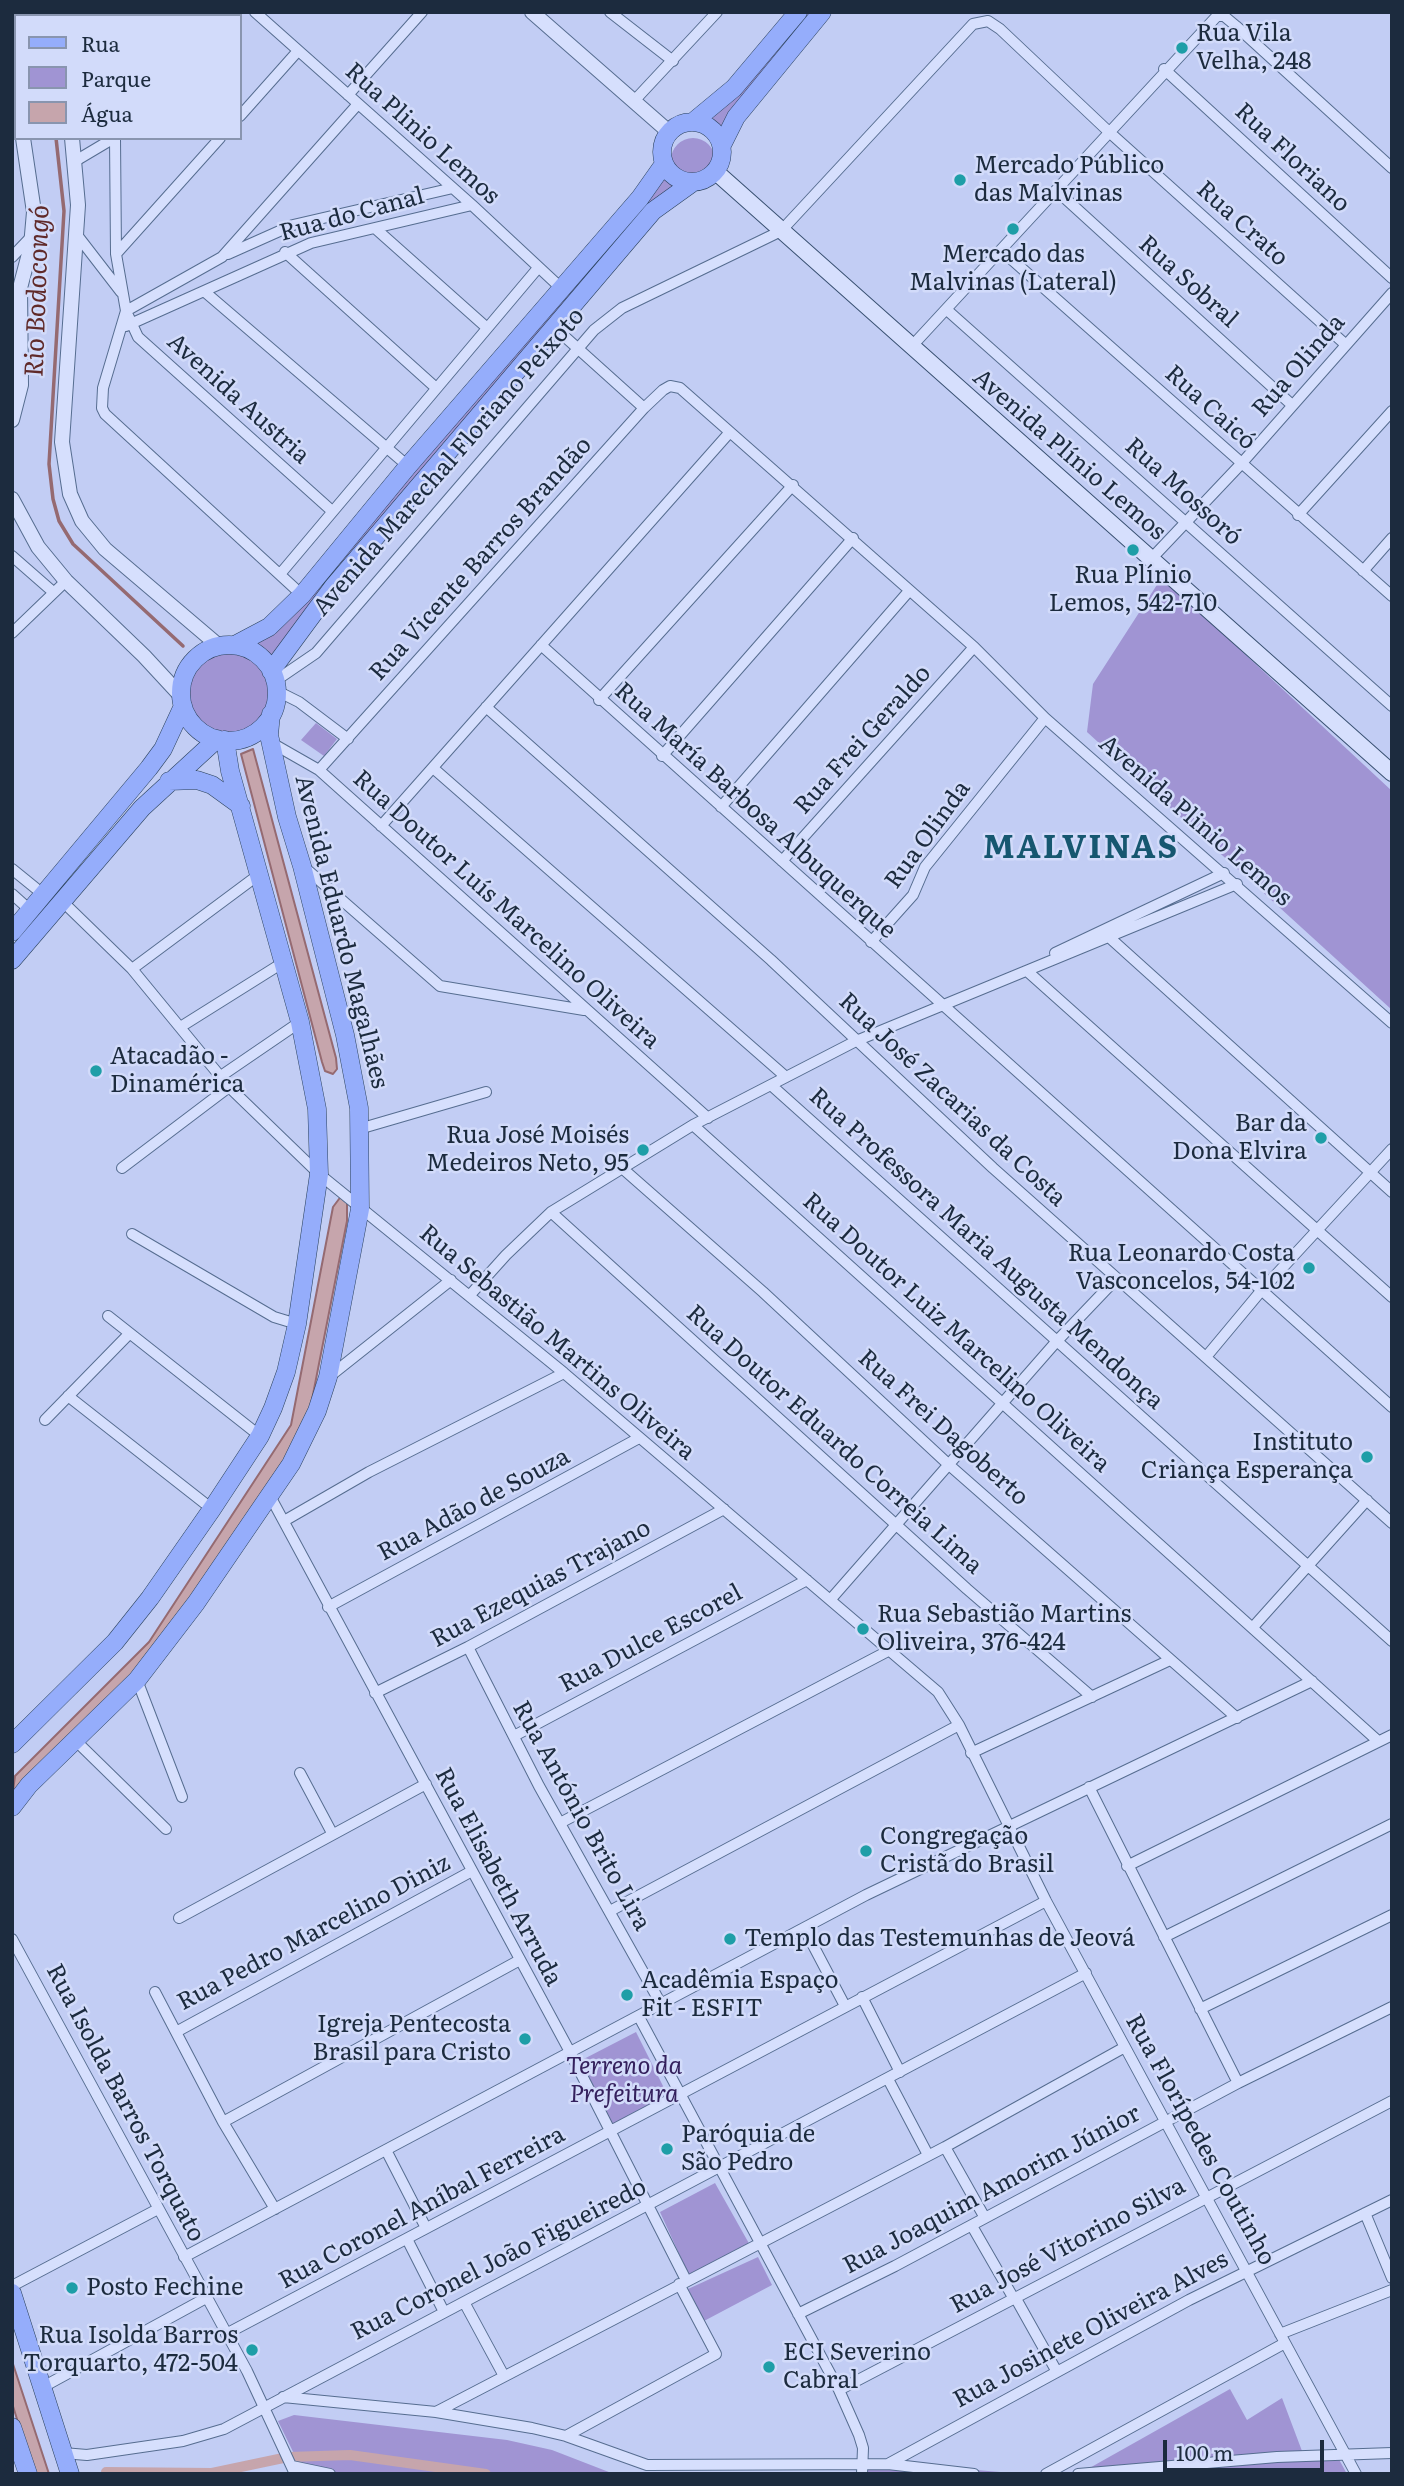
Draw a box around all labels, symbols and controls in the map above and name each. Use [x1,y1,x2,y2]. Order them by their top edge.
legend [14,14,242,140]
place label: Rua Vila Velha, 248 [1196,20,1312,76]
text: Rua [81,27,120,58]
marker: Rua Vila Velha, 248 [1174,40,1190,56]
street label: Rua Plinio Lemos [339,57,505,211]
text: Parque [81,62,151,93]
text: Água [81,97,133,128]
street label: Rua Floriano [1228,97,1356,219]
place label: Mercado Público das Malvinas [974,152,1164,208]
marker: Mercado Público das Malvinas [952,172,968,188]
street label: Rua Crato [1190,175,1294,273]
street label: Rua do Canal [276,182,428,248]
water label: Rio Bodocongó [19,204,57,378]
marker: Mercado das Malvinas (Lateral) [1005,221,1021,237]
street label: Rua Sobral [1132,230,1244,334]
place label: Mercado das Malvinas (Lateral) [909,241,1117,297]
street label: Avenida Marechal Floriano Peixoto [307,302,591,622]
street label: Rua Olinda [1247,309,1351,423]
street label: Avenida Austria [161,328,315,470]
street label: Rua Caicó [1159,360,1261,456]
street label: Avenida Plínio Lemos [967,363,1171,547]
street label: Rua Vicente Barros Brandão [364,431,598,687]
street label: Rua Mossoró [1119,432,1247,552]
marker: Rua Plínio Lemos, 542-710 [1125,542,1141,558]
place label: Rua Plínio Lemos, 542-710 [1049,562,1217,618]
street label: Rua Frei Geraldo [788,659,938,821]
street label: Rua María Barbosa Albuquerque [608,677,902,945]
street label: Avenida Plinio Lemos [1093,729,1297,913]
street label: Rua Doutor Luís Marcelino Oliveira [347,764,665,1056]
street label: Avenida Eduardo Magalhães [288,772,394,1092]
street label: Rua Olinda [879,775,977,895]
district label: MALVINAS [984,830,1178,868]
street label: Rua José Zacarias da Costa [832,987,1072,1213]
place label: Atacadão - Dinamérica [110,1043,245,1099]
marker: Atacadão - Dinamérica [88,1063,104,1079]
street label: Rua Professora Maria Augusta Mendonça [803,1082,1169,1416]
place label: Bar da Dona Elvira [1172,1110,1307,1166]
place label: Rua José Moisés Medeiros Neto, 95 [426,1122,629,1178]
marker: Bar da Dona Elvira [1313,1130,1329,1146]
marker: Rua José Moisés Medeiros Neto, 95 [635,1142,651,1158]
street label: Rua Doutor Luiz Marcelino Oliveira [796,1187,1116,1479]
street label: Rua Sebastião Martins Oliveira [413,1219,701,1467]
place label: Rua Leonardo Costa Vasconcelos, 54-102 [1068,1240,1295,1296]
marker: Rua Leonardo Costa Vasconcelos, 54-102 [1301,1260,1317,1276]
street label: Rua Doutor Eduardo Correia Lima [680,1299,988,1581]
street label: Rua Frei Dagoberto [852,1344,1034,1512]
place label: Instituto Criança Esperança [1141,1429,1353,1485]
street label: Rua Adão de Souza [373,1442,575,1568]
marker: Instituto Criança Esperança [1359,1449,1375,1465]
street label: Rua Ezequias Trajano [426,1514,656,1654]
street label: Rua Dulce Escorel [555,1579,747,1699]
place label: Rua Sebastião Martins Oliveira, 376-424 [877,1601,1131,1657]
marker: Rua Sebastião Martins Oliveira, 376-424 [855,1621,871,1637]
street label: Rua António Brito Lira [506,1696,656,1936]
street label: Rua Elisabeth Arruda [428,1763,568,1991]
place label: Congregação Cristã do Brasil [880,1823,1054,1879]
marker: Congregação Cristã do Brasil [858,1843,874,1859]
street label: Rua Pedro Marcelino Diniz [173,1849,455,2017]
place label: Templo das Testemunhas de Jeová [744,1925,1135,1953]
marker: Templo das Testemunhas de Jeová [722,1931,738,1947]
street label: Rua Isolda Barros Torquato [39,1959,211,2247]
place label: Acadêmia Espaço Fit - ESFIT [641,1967,839,2023]
marker: Acadêmia Espaço Fit - ESFIT [619,1987,635,2003]
street label: Rua Florípedes Coutinho [1119,2009,1281,2271]
place label: Igreja Pentecosta Brasil para Cristo [312,2011,511,2067]
marker: Igreja Pentecosta Brasil para Cristo [517,2031,533,2047]
park label: Terreno da Prefeitura [566,2053,682,2109]
street label: Rua Joaquim Amorim Júnior [838,2099,1146,2281]
street label: Rua Coronel Aníbal Ferreira [274,2120,570,2296]
place label: Paróquia de São Pedro [681,2121,815,2177]
marker: Paróquia de São Pedro [659,2141,675,2157]
street label: Rua José Vitorino Silva [946,2172,1190,2320]
street label: Rua Coronel João Figueiredo [347,2173,651,2347]
street label: Rua Josinete Oliveira Alves [949,2245,1233,2415]
place label: Posto Fechine [86,2274,243,2302]
marker: Posto Fechine [64,2280,80,2296]
place label: Rua Isolda Barros Torquarto, 472-504 [23,2322,238,2378]
place label: ECI Severino Cabral [783,2339,931,2395]
marker: Rua Isolda Barros Torquarto, 472-504 [244,2342,260,2358]
marker: ECI Severino Cabral [761,2359,777,2375]
scale bar [1166,2426,1327,2470]
text: 100 m [1176,2436,1233,2467]

